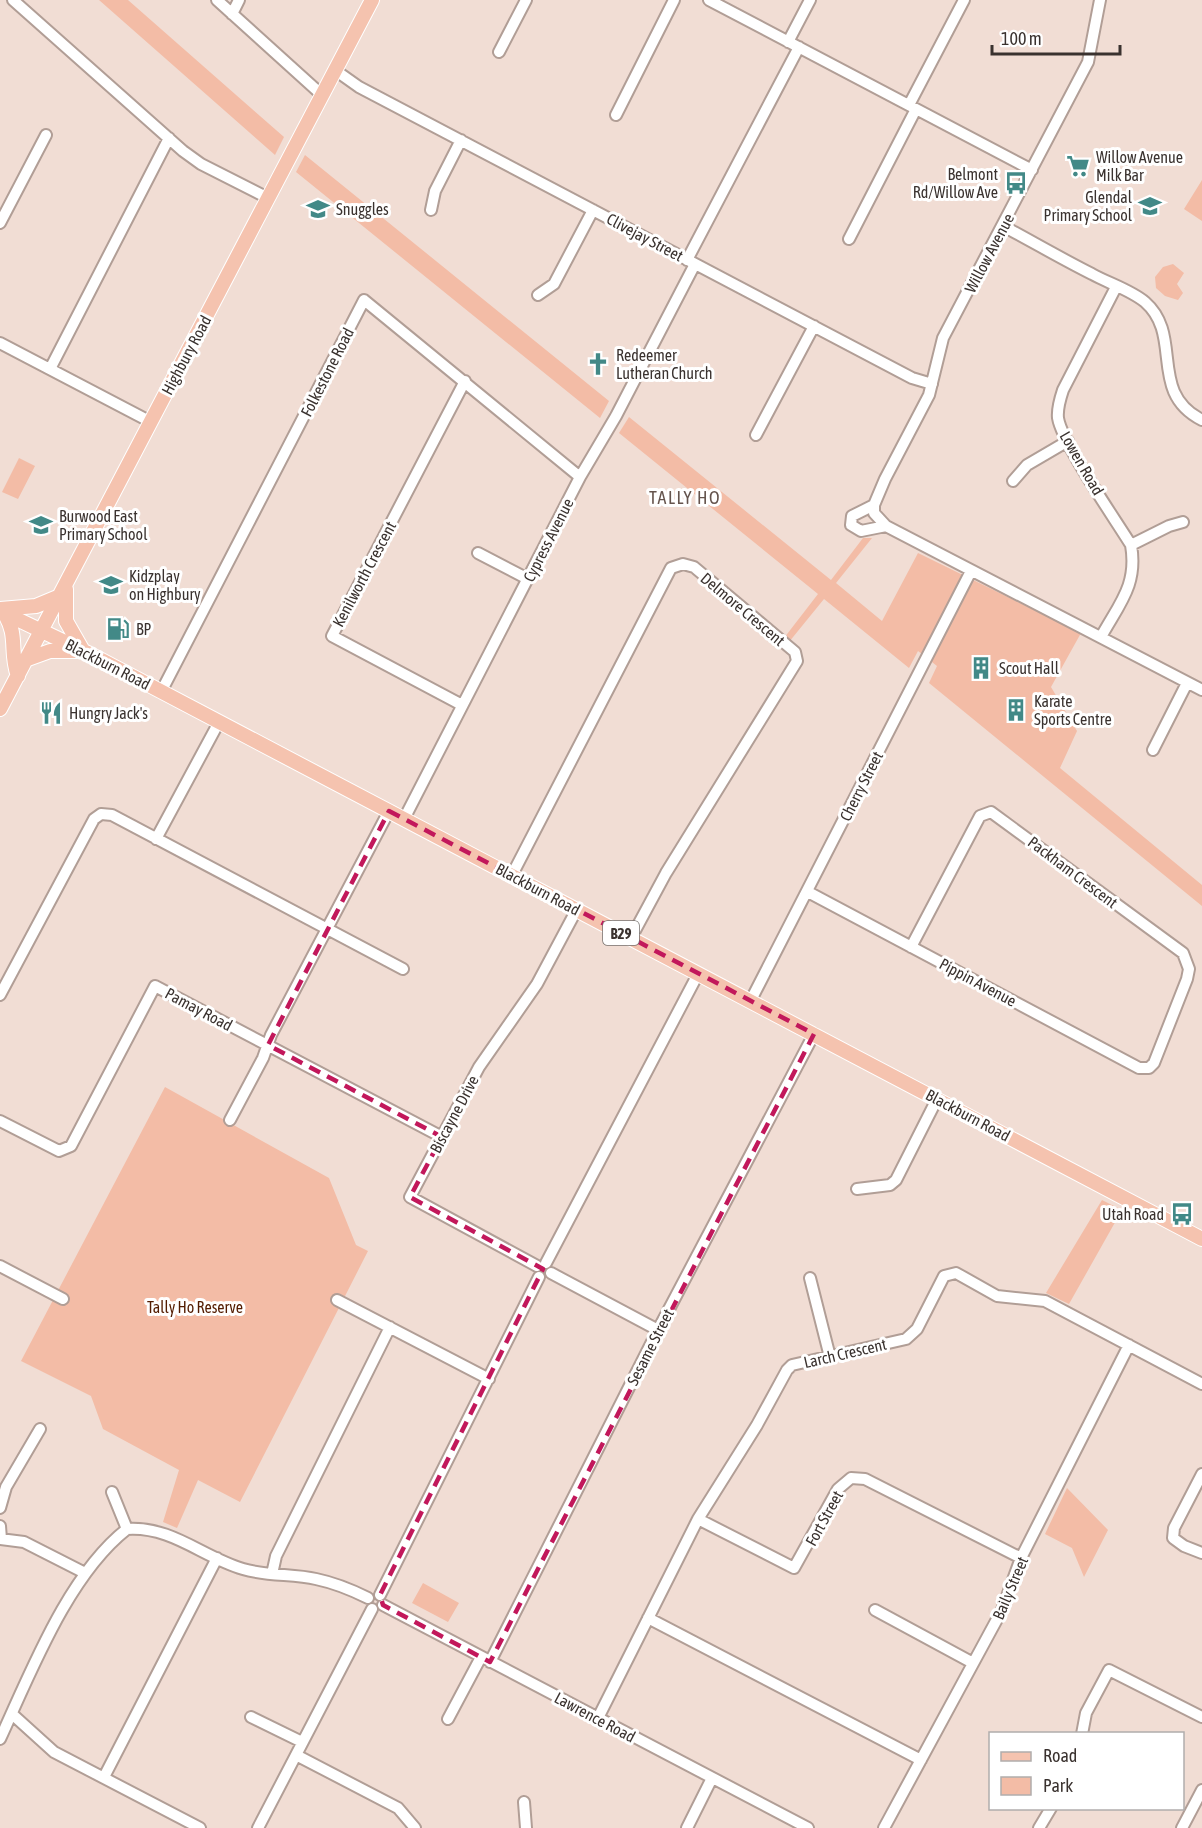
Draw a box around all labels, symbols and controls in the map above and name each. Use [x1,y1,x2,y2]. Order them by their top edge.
scale bar [992,18,1120,56]
text: 100 m [1001,28,1042,49]
place label: Willow Avenue Milk Bar [1096,148,1183,184]
supermarket icon: Willow Avenue Milk Bar [1065,153,1091,179]
place label: Belmont Rd/Willow Ave [913,165,998,201]
bus stop icon: Belmont Rd/Willow Ave [1003,170,1029,196]
place label: Glendal Primary School [1044,188,1133,225]
school or university icon: Glendal Primary School [1137,193,1163,219]
school or university icon: Snuggles [305,196,331,222]
place label: Snuggles [336,200,389,219]
street label: Clivejay Street [603,209,687,266]
street label: Willow Avenue [961,210,1017,296]
street label: Highbury Road [158,312,215,398]
street label: Folkestone Road [297,325,357,419]
place label: Redeemer Lutheran Church [616,346,712,382]
church icon: Redeemer Lutheran Church [585,351,611,377]
street label: Lowen Road [1057,428,1107,498]
district label: TALLY HO [649,487,721,508]
street label: Cypress Avenue [519,495,578,585]
place label: Burwood East Primary School [59,507,148,544]
school or university icon: Burwood East Primary School [28,512,54,538]
street label: Kenilworth Crescent [329,518,400,630]
place label: Kidzplay on Highbury [129,567,201,604]
street label: Delmore Crescent [697,569,789,650]
school or university icon: Kidzplay on Highbury [98,572,124,598]
fuel station icon: BP [105,616,131,642]
place label: BP [136,620,152,638]
street label: Blackburn Road [63,635,153,693]
building icon: Scout Hall [968,655,994,681]
place label: Scout Hall [999,659,1060,677]
place label: Karate Sports Centre [1034,692,1112,729]
building icon: Karate Sports Centre [1003,697,1029,723]
restaurant icon: Hungry Jack's [38,700,64,726]
place label: Hungry Jack's [69,704,148,723]
street label: Cherry Street [836,748,887,824]
street label: Packham Crescent [1025,833,1122,912]
street label: Blackburn Road [493,859,583,919]
road number: B29 [603,921,639,945]
street label: Pippin Avenue [936,954,1019,1011]
street label: Pamay Road [162,984,236,1035]
street label: Biscayne Drive [426,1072,483,1156]
street label: Blackburn Road [923,1085,1013,1145]
bus stop icon: Utah Road [1169,1201,1195,1227]
place label: Utah Road [1102,1205,1164,1223]
park label: Tally Ho Reserve [147,1298,243,1317]
street label: Sesame Street [623,1306,677,1388]
street label: Larch Crescent [802,1335,889,1371]
street label: Fort Street [802,1487,847,1549]
street label: Baily Street [989,1553,1032,1623]
street label: Lawrence Road [552,1688,638,1746]
legend [989,1732,1184,1810]
text: Road [1043,1745,1077,1766]
text: Park [1043,1775,1073,1796]

